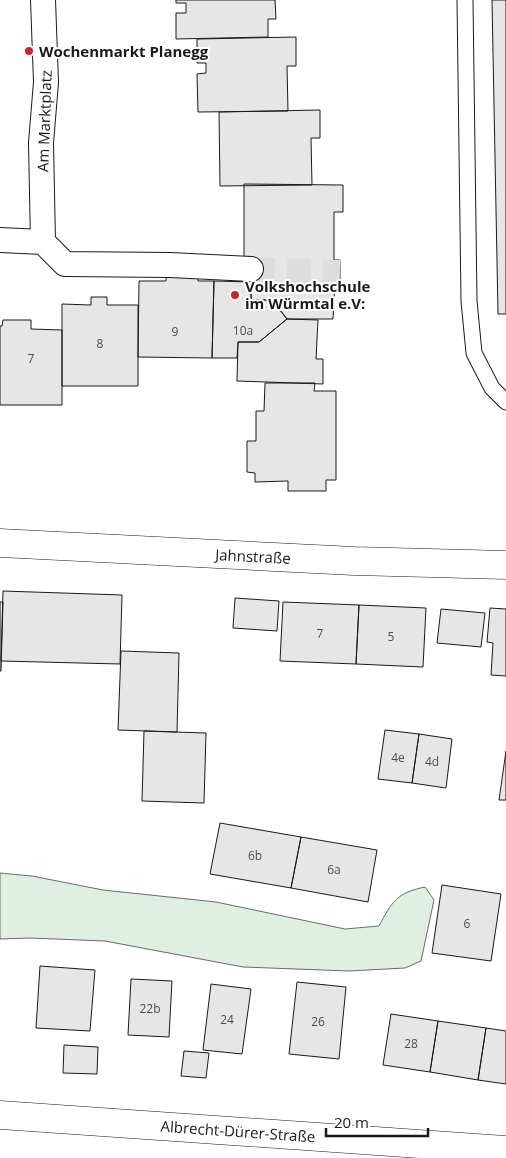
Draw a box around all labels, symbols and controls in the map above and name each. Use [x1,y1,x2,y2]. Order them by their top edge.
place label: Wochenmarkt Planegg [39,41,209,61]
marker: Wochenmarkt Planegg [23,45,35,57]
street label: Am Marktplatz [32,70,56,172]
place label: Volkshochschule im Würmtal e.V: [245,276,371,313]
marker: Volkshochschule im Würmtal e.V: [229,289,241,301]
house number: 10a [233,322,253,339]
house number: 9 [172,323,179,340]
house number: 8 [97,335,104,352]
house number: 7 [28,350,35,367]
street label: Jahnstraße [213,544,291,568]
house number: 7 [317,625,324,642]
house number: 5 [388,628,395,645]
house number: 4e [391,749,405,766]
house number: 4d [425,753,439,770]
house number: 6b [248,847,262,864]
house number: 6a [327,861,341,878]
house number: 6 [464,915,471,932]
house number: 22b [139,1000,161,1017]
house number: 24 [220,1011,234,1028]
house number: 26 [311,1013,325,1030]
house number: 28 [404,1035,418,1052]
scale bar [326,1106,428,1138]
text: 20 m [334,1112,369,1132]
street label: Albrecht-Dürer-Straße [160,1116,316,1146]

